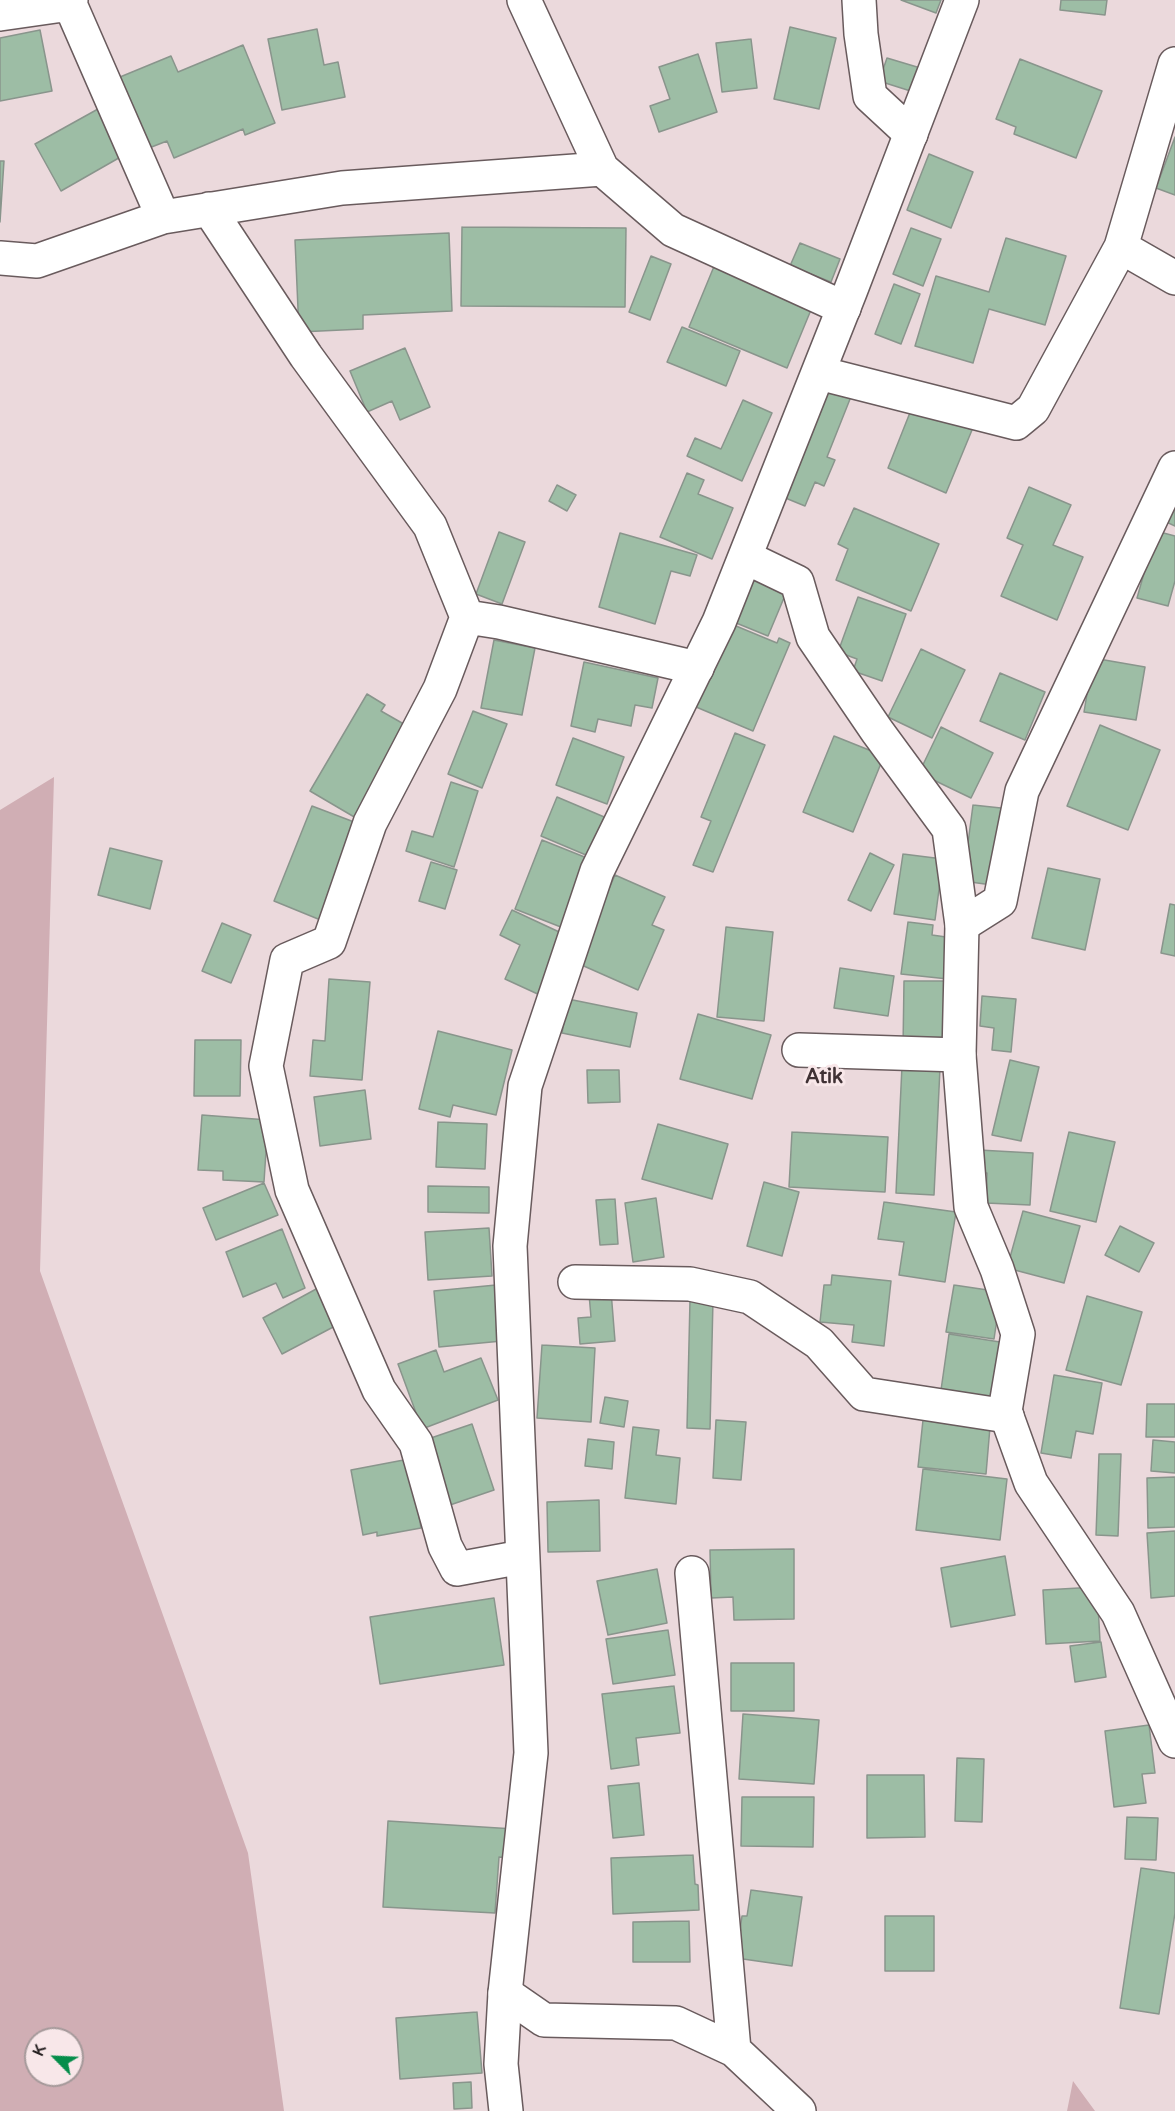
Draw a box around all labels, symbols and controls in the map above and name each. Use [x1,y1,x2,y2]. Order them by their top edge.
district label: Atik [805,1066,843,1090]
north arrow [24,2027,84,2087]
text: K [28,2042,51,2059]

